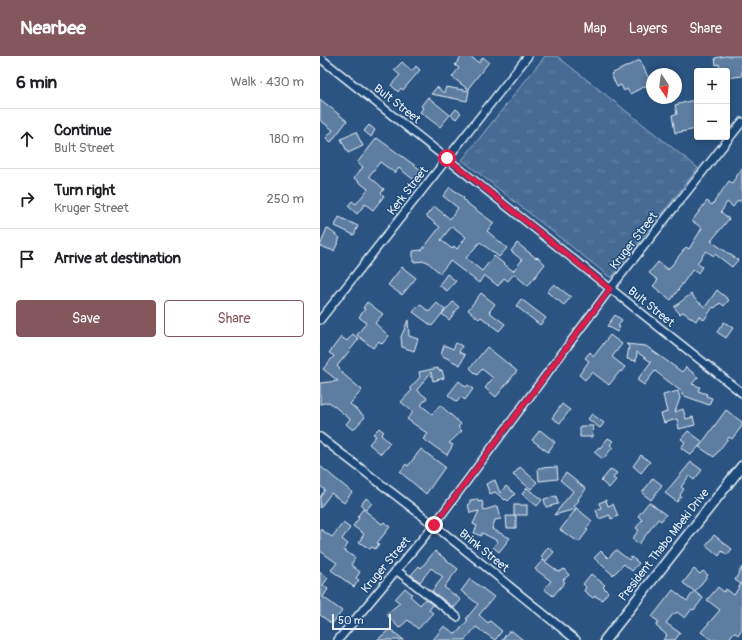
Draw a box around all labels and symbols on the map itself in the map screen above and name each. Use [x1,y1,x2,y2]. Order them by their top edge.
north arrow [646,68,682,104]
street label: Bult Street [370,81,424,127]
route start [438,149,456,167]
street label: Kerk Street [384,164,432,218]
street label: Kruger Street [607,209,661,273]
street label: Bult Street [625,284,677,330]
street label: President Thabo Mbeki Drive [616,486,713,604]
route end [425,516,443,534]
street label: Brink Street [456,526,512,576]
street label: Kruger Street [358,534,414,596]
scale bar [332,612,391,631]

